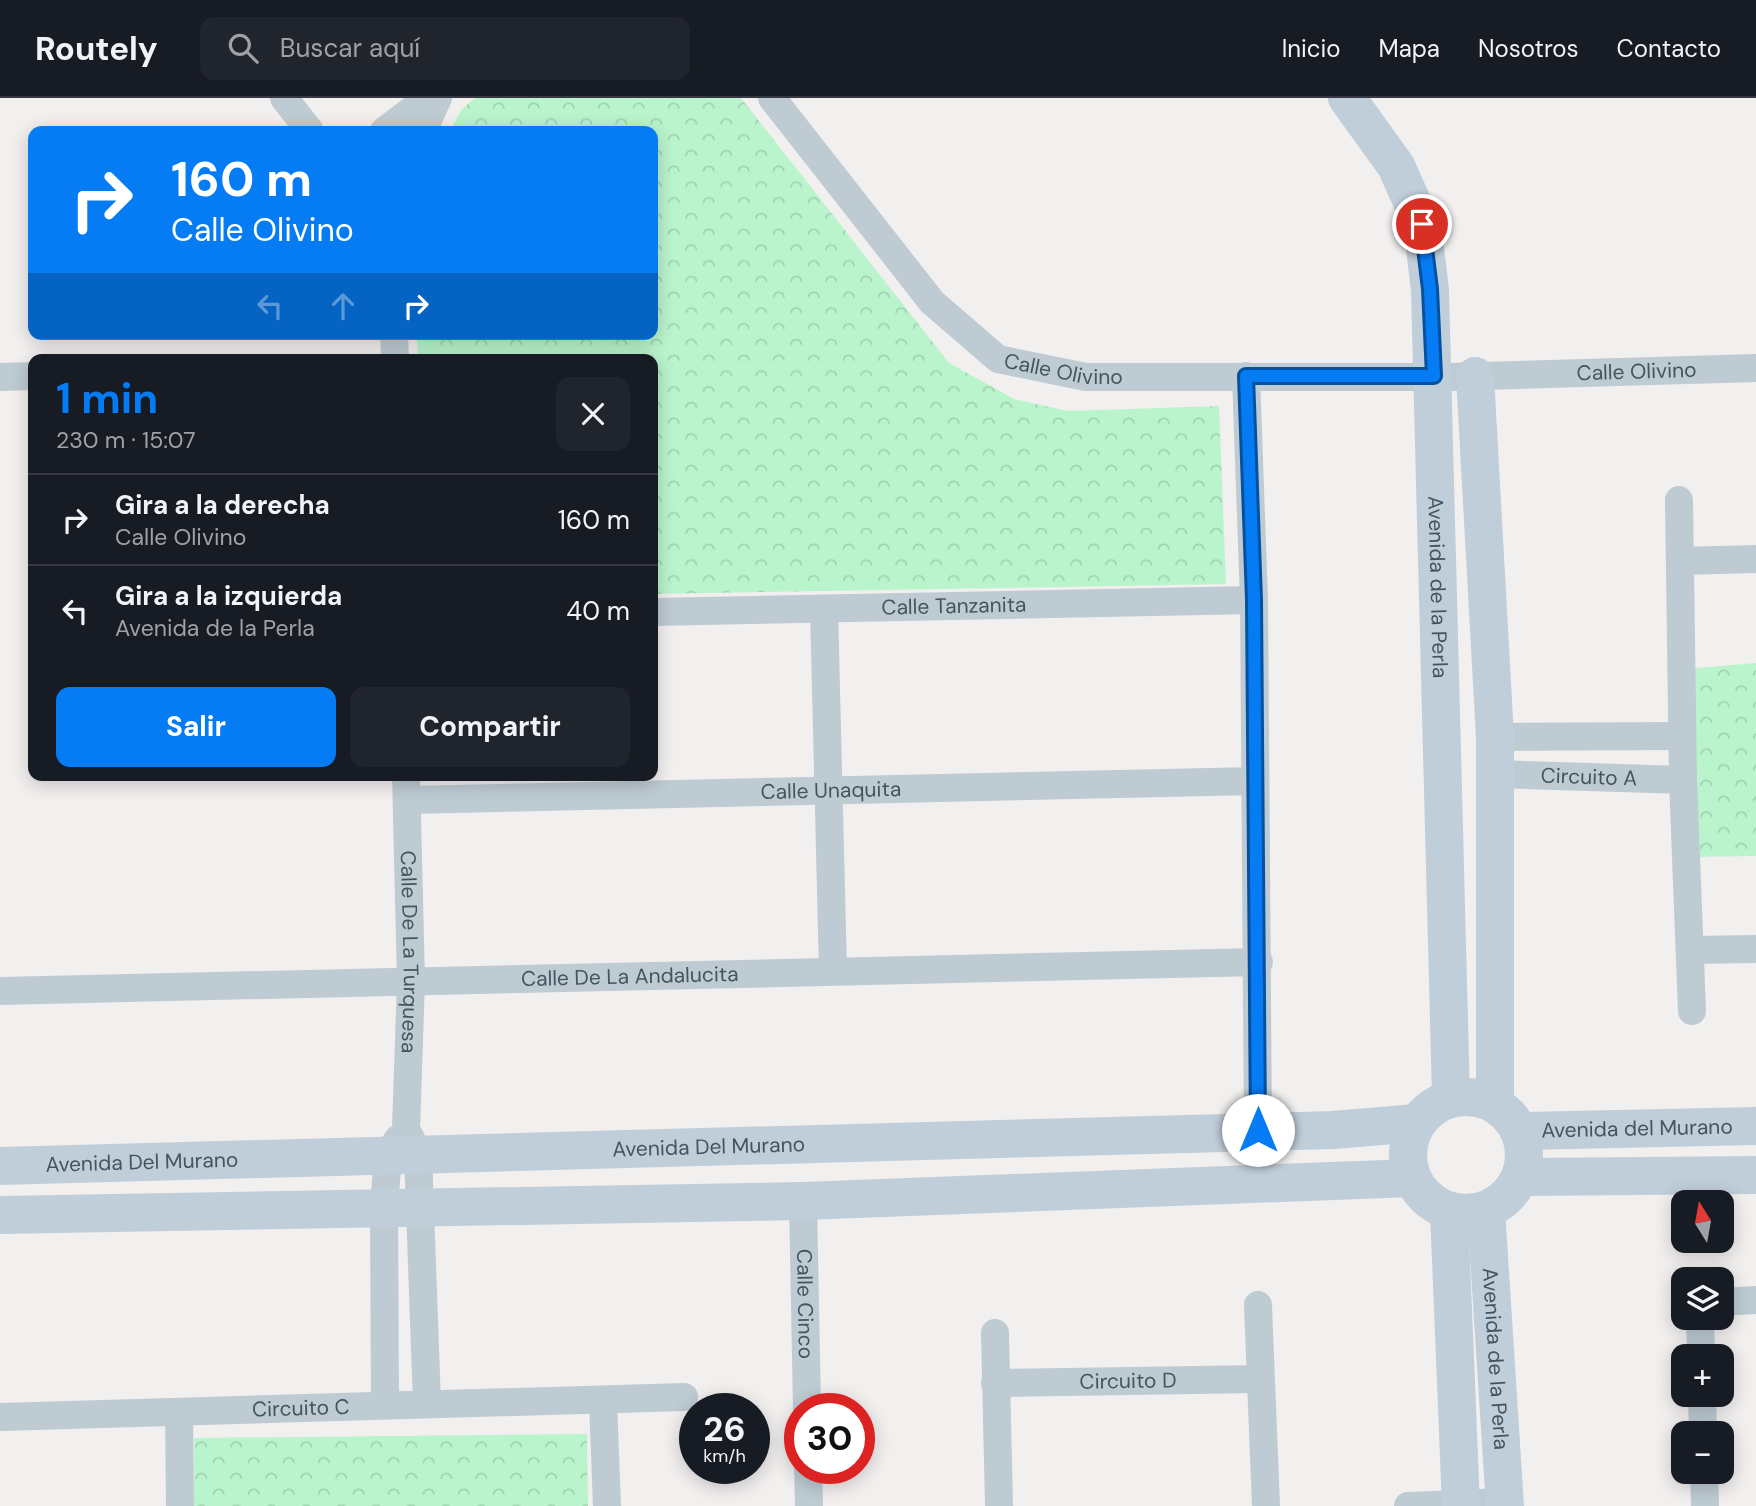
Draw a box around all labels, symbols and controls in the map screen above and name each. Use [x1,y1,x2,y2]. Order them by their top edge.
search box [200,17,690,80]
text: Routely [35,27,158,70]
icon: search [224,29,262,67]
text: Buscar aquí [280,31,420,65]
text: Inicio [1282,33,1341,64]
text: Mapa [1379,33,1440,64]
text: Nosotros [1478,33,1579,64]
text: Contacto [1617,33,1721,64]
text: 160 m [171,147,312,211]
icon: right [56,154,147,245]
pin [1392,194,1452,254]
icon: arrive [1403,205,1441,243]
text: Calle Olivino [171,209,354,251]
icon: left [251,287,289,325]
icon: ahead [324,287,362,325]
icon: right [397,287,435,325]
street label: Calle Olivino [1002,347,1123,391]
street label: Calle Olivino [1576,356,1697,387]
text: 1 min [56,371,158,426]
button: close [556,377,630,451]
text: 230 m · 15:07 [56,425,196,455]
text: Gira a la derecha [115,488,330,522]
street label: Avenida de la Perla [1421,495,1454,679]
icon: right [56,501,94,539]
text: 160 m [558,503,630,537]
text: Calle Olivino [115,522,246,552]
text: Gira a la izquierda [115,579,342,613]
street label: Calle Tanzanita [881,591,1027,621]
icon: left [56,592,94,630]
text: 40 m [566,594,630,628]
text: Avenida de la Perla [115,613,315,643]
button: Salir [56,687,336,767]
button: Compartir [350,687,630,767]
street label: Circuito A [1540,761,1638,793]
street label: Calle Unaquita [760,775,901,806]
street label: Calle De La Turquesa [394,850,425,1054]
street label: Calle De La Andalucita [521,960,739,993]
position arrow [1221,1093,1295,1167]
street label: Avenida del Murano [1541,1112,1733,1145]
street label: Avenida Del Murano [612,1130,805,1163]
street label: Avenida Del Murano [45,1146,239,1179]
north arrow [1671,1190,1734,1253]
map controls [1671,1190,1734,1484]
street label: Calle Cinco [790,1249,820,1359]
street label: Avenida de la Perla [1476,1267,1515,1451]
button: layers [1671,1267,1734,1330]
button: + [1671,1344,1734,1407]
street label: Circuito D [1079,1366,1177,1396]
street label: Circuito C [252,1393,350,1424]
speed limit sign: 30 [784,1393,875,1484]
text: 26 [703,1406,746,1452]
button: − [1671,1421,1734,1484]
text: km/h [703,1444,746,1468]

